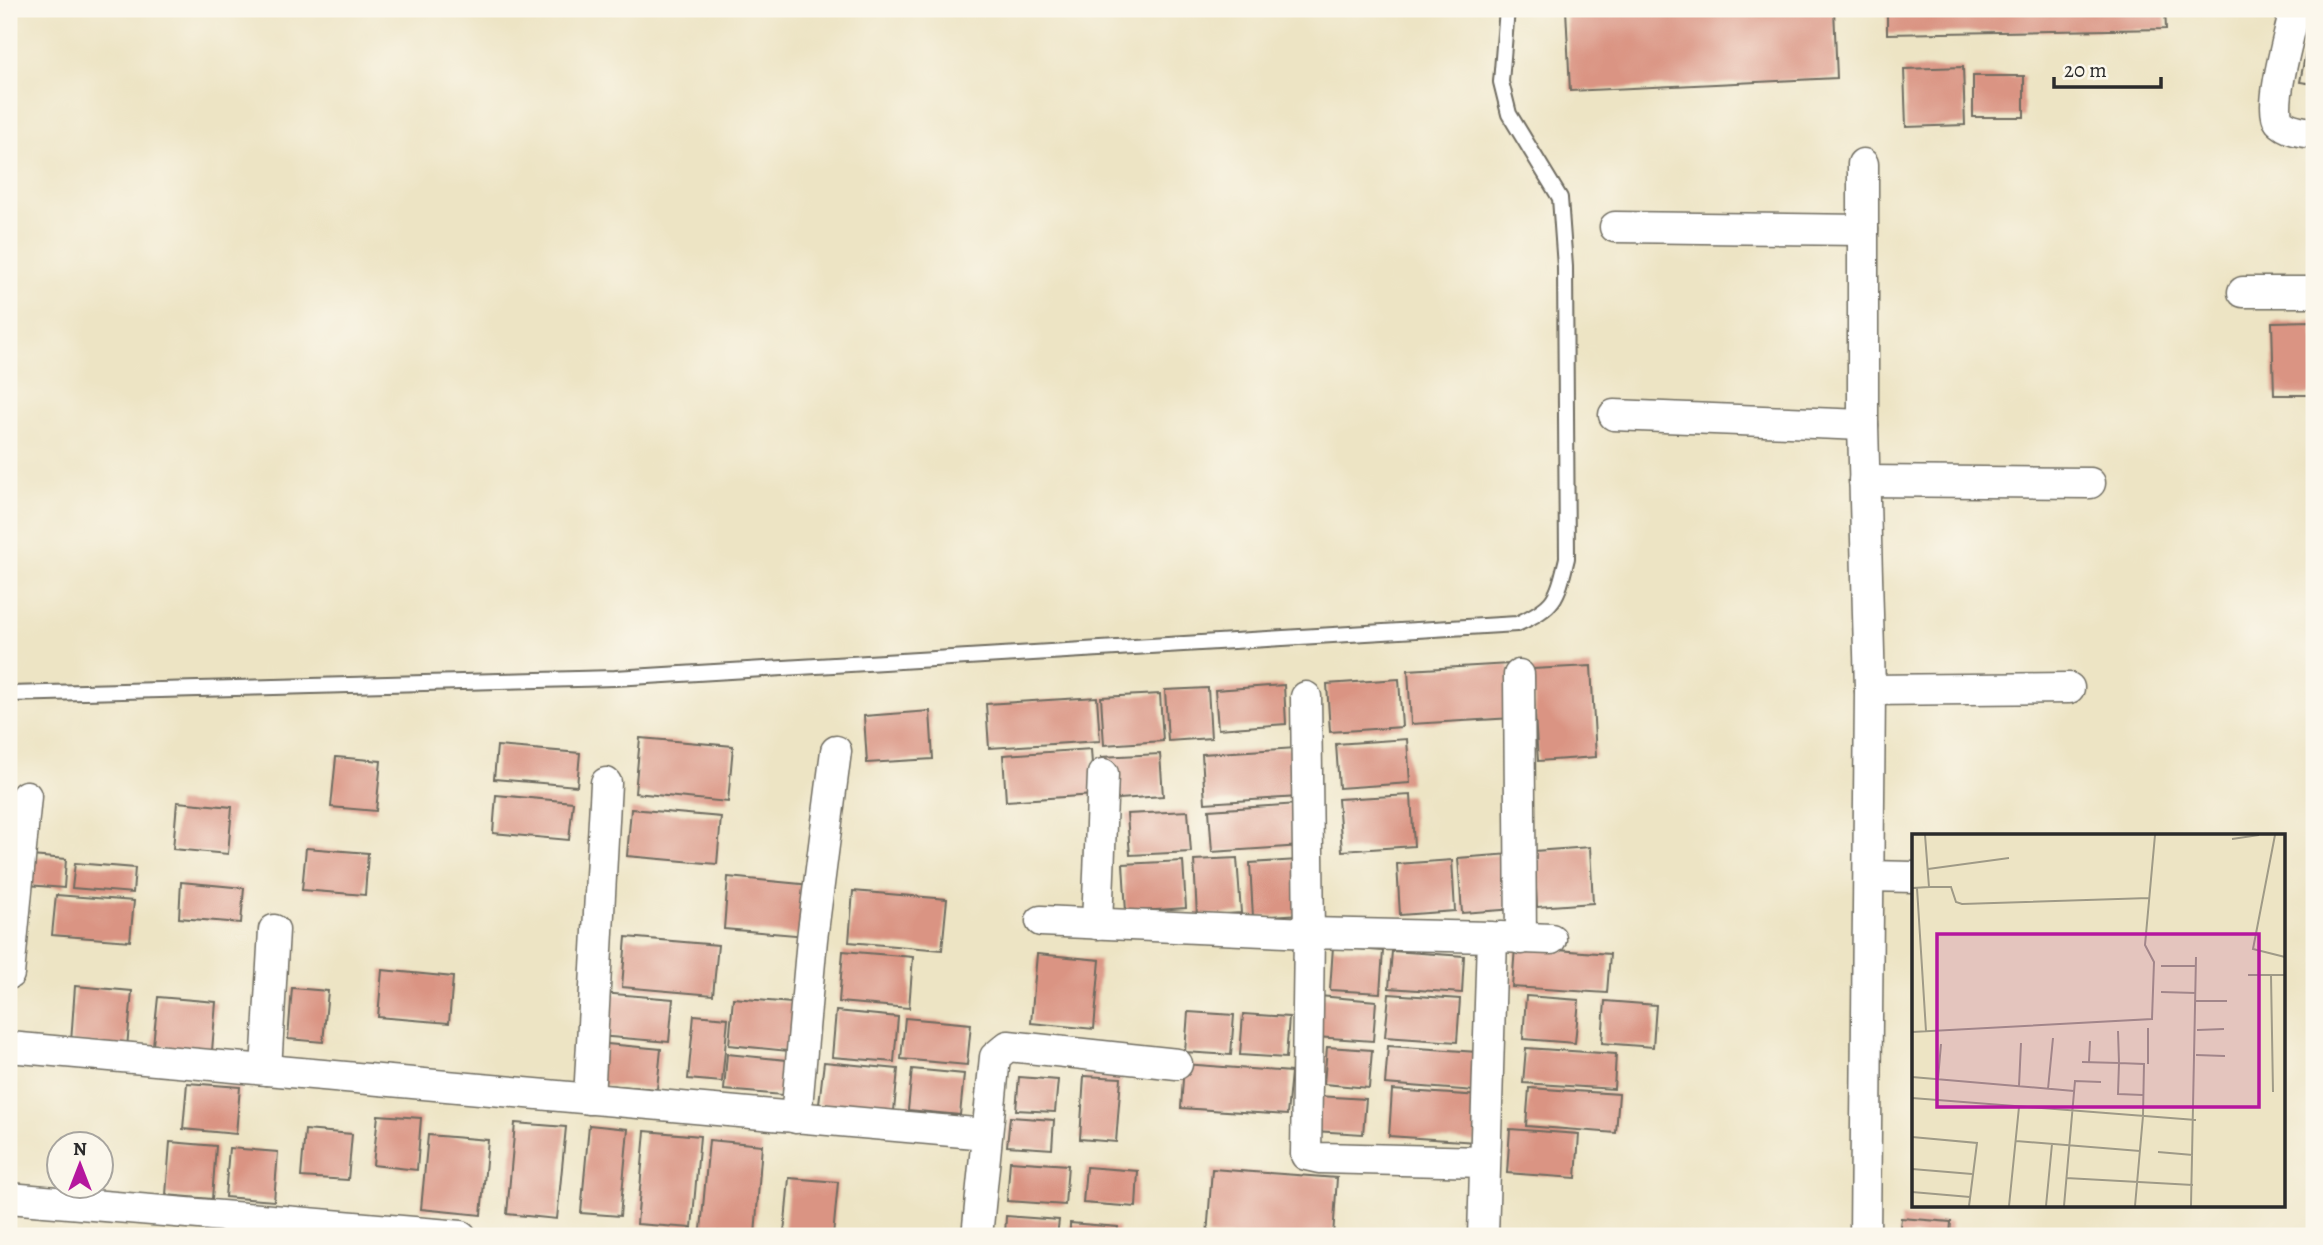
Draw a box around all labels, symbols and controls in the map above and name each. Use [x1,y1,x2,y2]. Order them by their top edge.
scale bar [2054,46,2160,90]
text: 20 m [2064,56,2107,84]
inset map [1912,834,2284,1206]
north arrow [46,1130,116,1200]
text: N [73,1136,87,1162]

